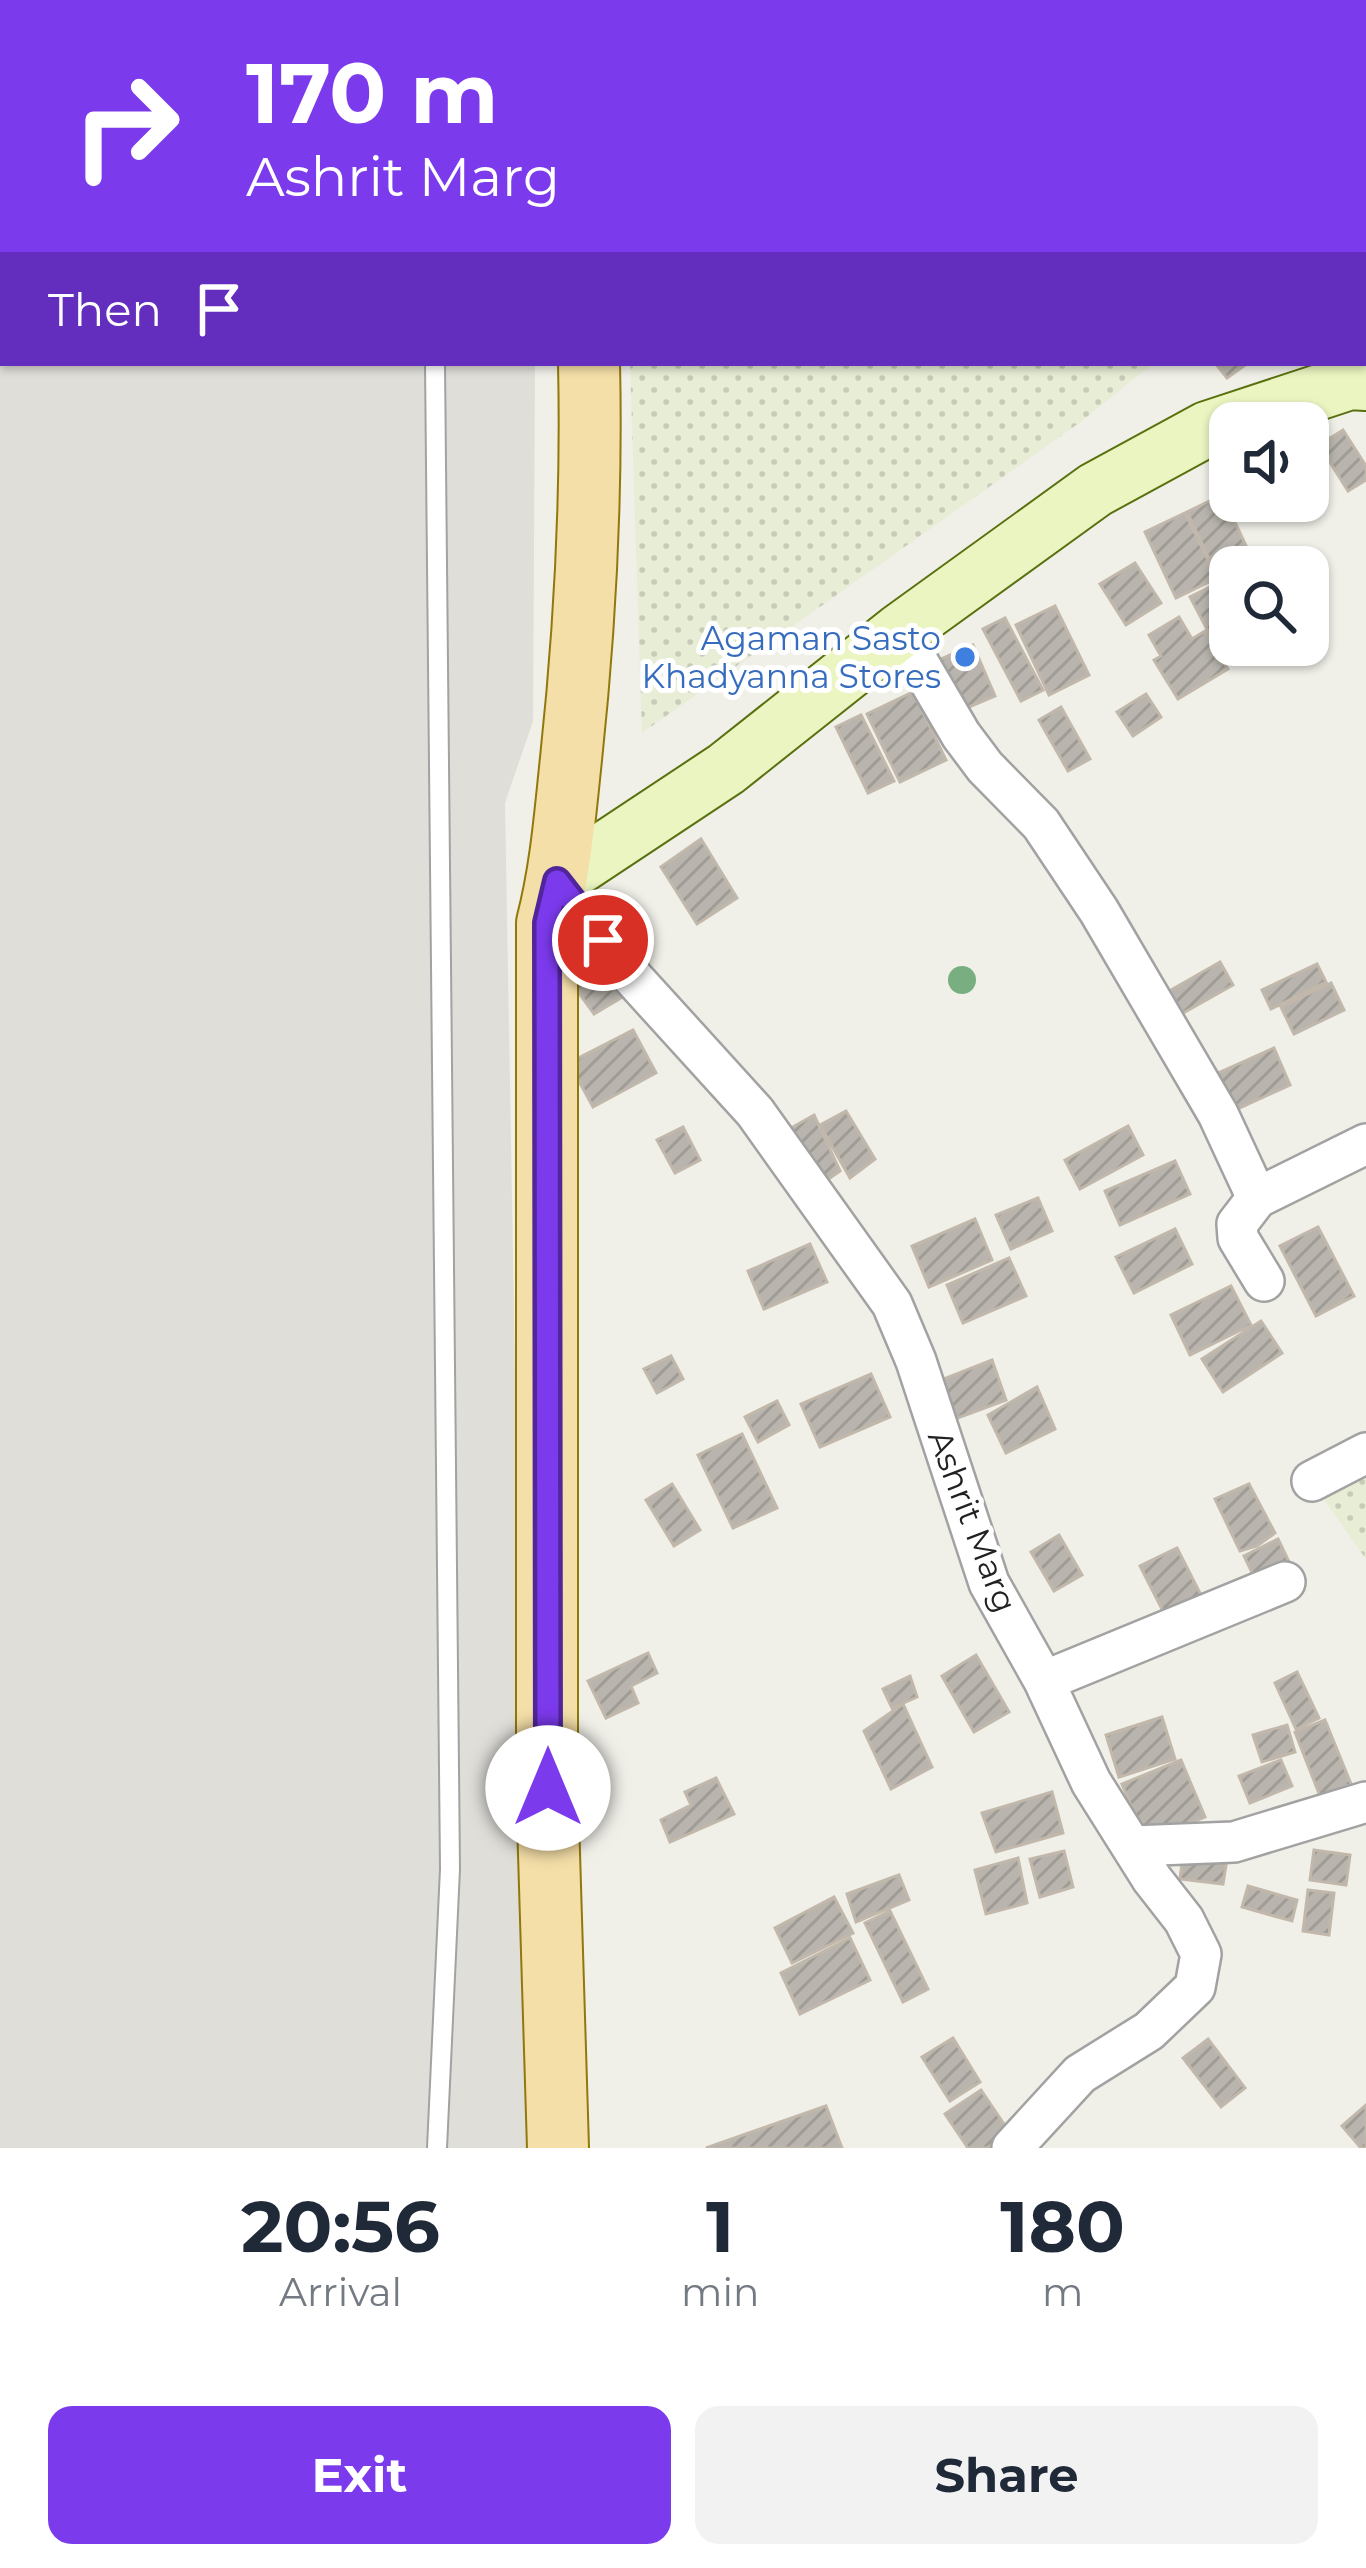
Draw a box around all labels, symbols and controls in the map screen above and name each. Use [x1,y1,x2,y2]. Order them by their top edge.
text: 170 m [246,42,498,144]
icon: right [48,48,204,204]
text: Ashrit Marg [246,144,560,210]
icon: arrive [186,276,252,342]
text: Then [48,282,162,337]
map controls [1209,402,1329,666]
button: sound [1209,402,1329,522]
button: search [1209,546,1329,666]
place label: Agaman Sasto Khadyanna Stores [641,618,941,696]
marker: Agaman Sasto Khadyanna Stores [952,644,978,670]
pin [552,889,654,991]
icon: arrive [570,907,636,973]
street label: Ashrit Marg [920,1424,1026,1618]
position arrow [485,1725,611,1851]
text: 20:56 [241,2182,440,2270]
text: 1 [706,2182,734,2270]
text: 180 [1000,2182,1125,2270]
text: Arrival [279,2268,402,2316]
text: min [681,2268,759,2316]
text: m [1042,2268,1083,2316]
button: Exit [48,2406,671,2544]
button: Share [695,2406,1318,2544]

